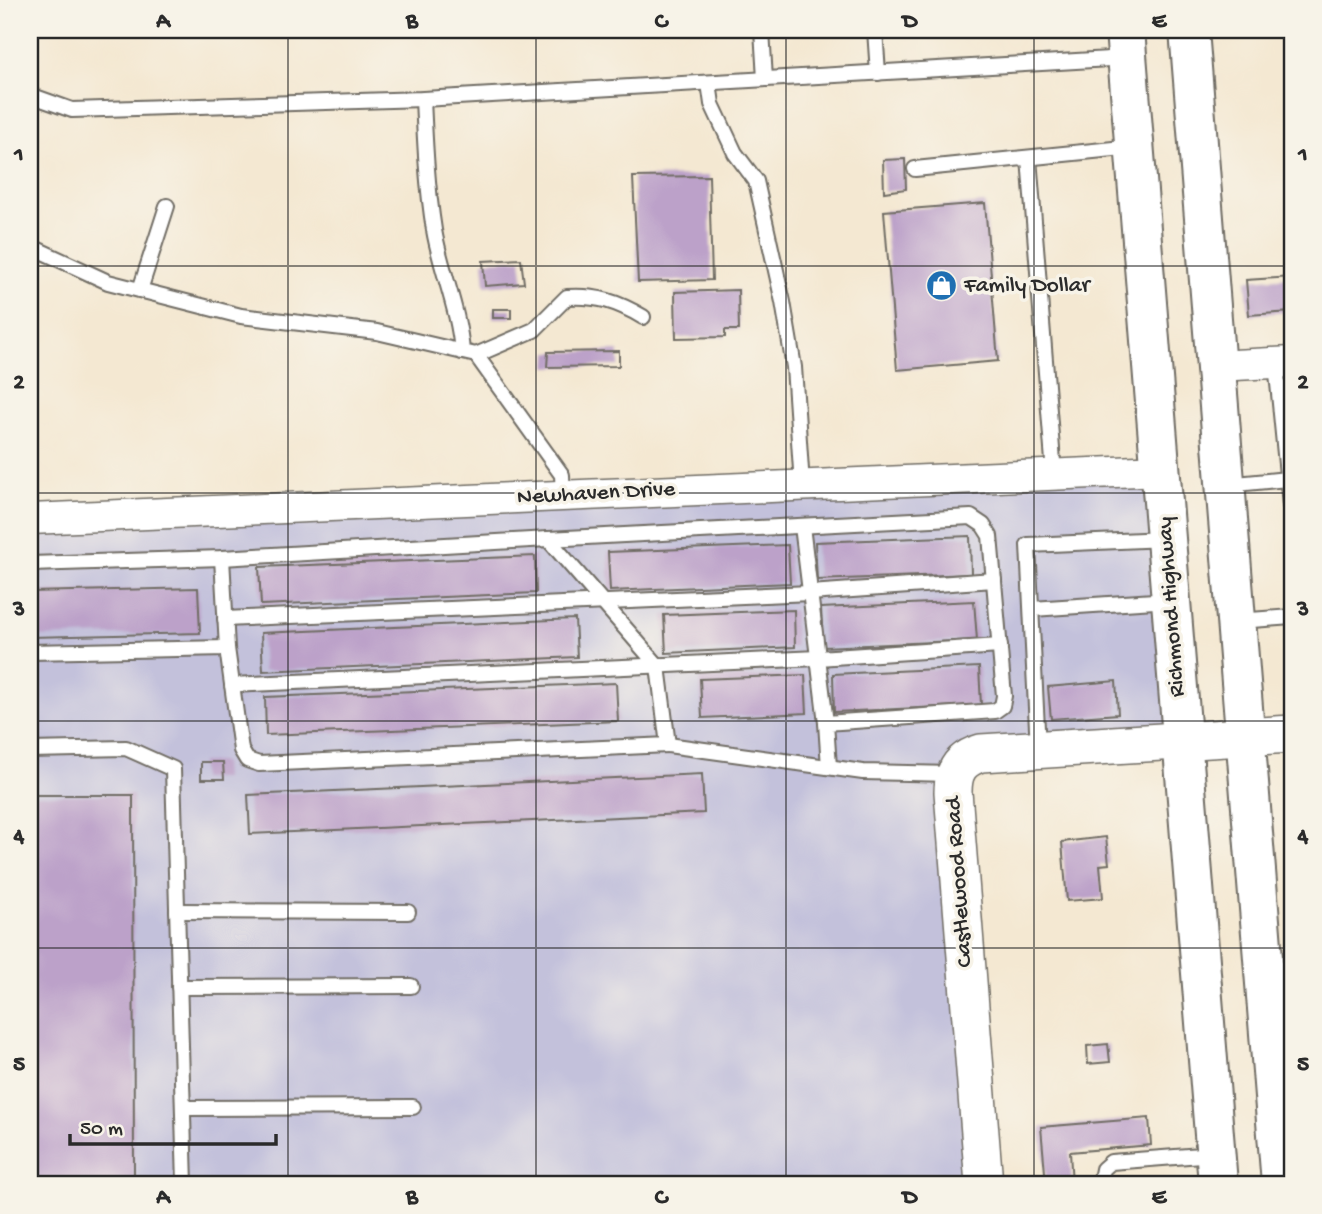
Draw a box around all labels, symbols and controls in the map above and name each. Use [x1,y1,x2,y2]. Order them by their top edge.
text: A [155,9,171,36]
text: B [405,9,419,36]
text: C [655,9,670,36]
text: D [901,9,919,36]
text: E [1152,9,1168,36]
text: 1 [13,142,24,169]
text: 1 [1297,142,1308,169]
shop icon: Family Dollar [924,269,958,303]
place label: Family Dollar [963,273,1092,300]
text: 2 [13,370,25,397]
text: 2 [1297,370,1309,397]
street label: Newhaven Drive [516,476,677,512]
street label: Richmond Highway [1152,516,1192,698]
text: 3 [12,597,25,624]
text: 3 [1296,597,1309,624]
street label: Castlewood Road [940,794,979,968]
text: 4 [13,824,25,851]
text: 4 [1297,824,1309,851]
text: 5 [13,1052,25,1079]
text: 5 [1297,1052,1309,1079]
scale bar [70,1102,276,1146]
text: 50 m [80,1118,123,1143]
text: A [155,1185,171,1212]
text: B [405,1185,419,1212]
text: C [655,1185,670,1212]
text: D [901,1185,919,1212]
text: E [1152,1185,1168,1212]

